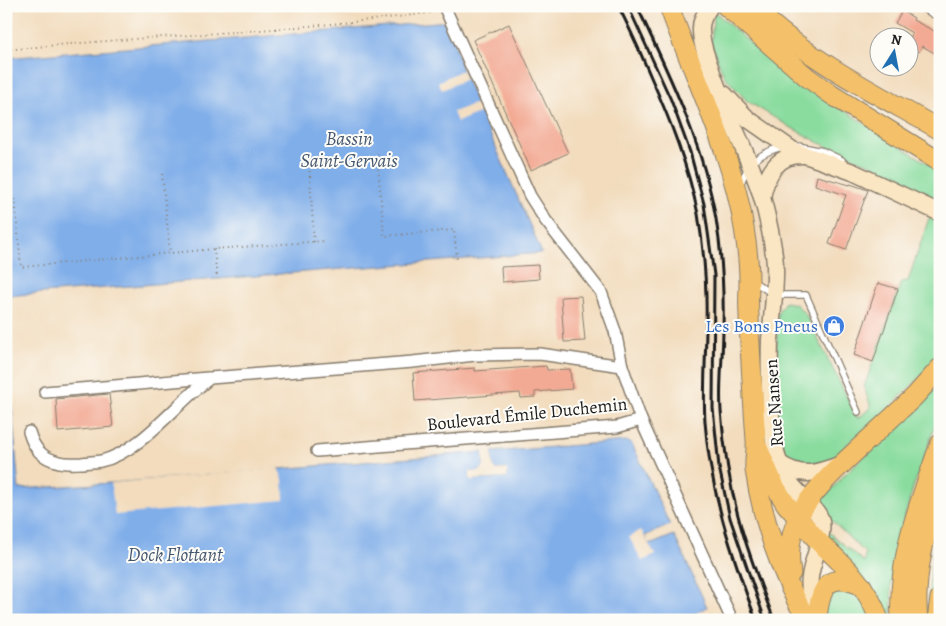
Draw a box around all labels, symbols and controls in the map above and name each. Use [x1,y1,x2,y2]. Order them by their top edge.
north arrow [868,28,918,78]
text: N [890,29,903,50]
water label: Bassin Saint-Gervais [300,126,398,174]
place label: Les Bons Pneus [705,314,818,338]
shop icon: Les Bons Pneus [822,314,846,338]
street label: Rue Nansen [759,358,789,448]
street label: Boulevard Émile Duchemin [426,392,629,436]
water label: Dock Flottant [128,542,224,568]

